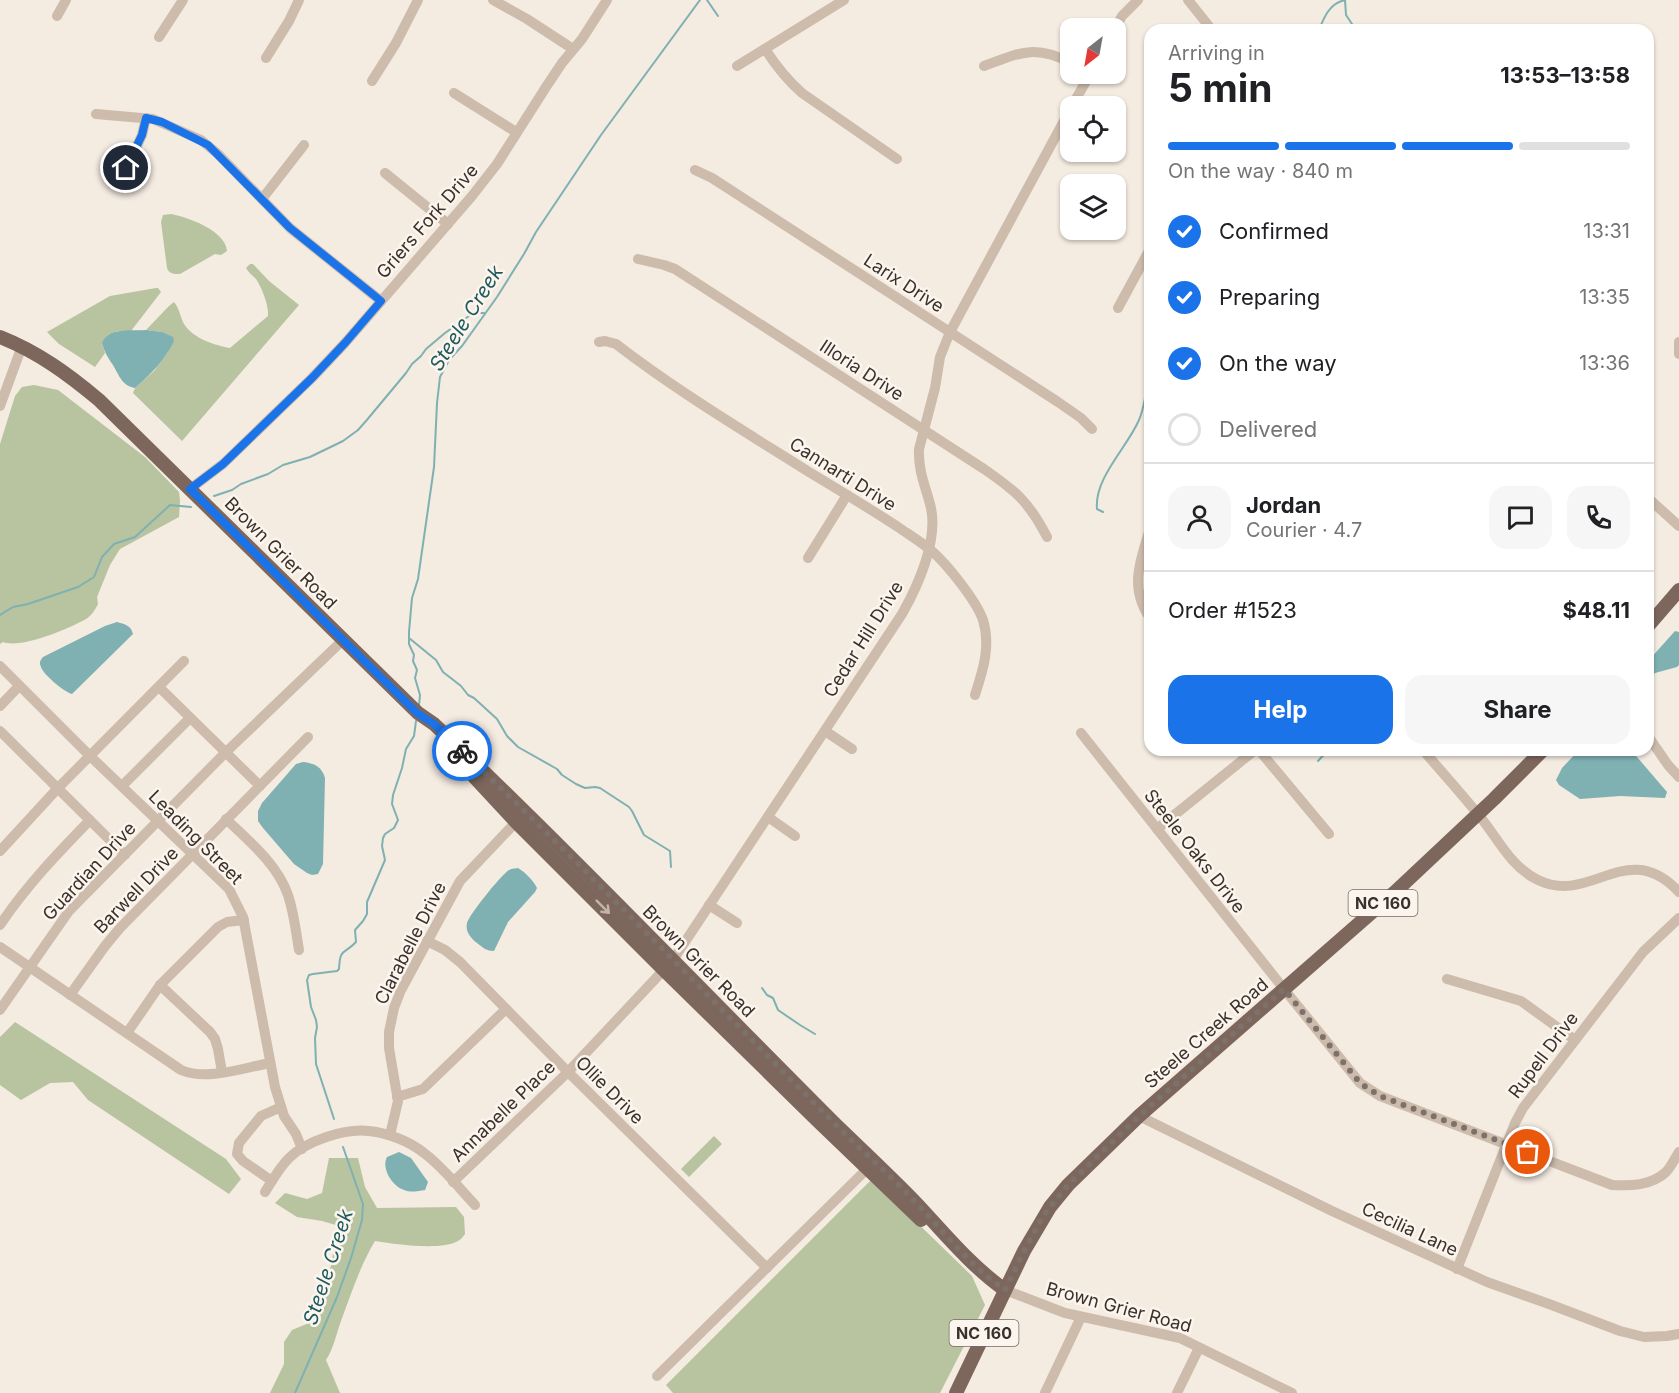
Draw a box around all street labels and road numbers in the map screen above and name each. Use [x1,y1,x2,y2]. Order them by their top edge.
street label: Griers Fork Drive [372,160,482,282]
street label: Larix Drive [860,249,948,317]
street label: Illoria Drive [816,335,908,405]
street label: Cannarti Drive [786,433,900,515]
street label: Brown Grier Road [221,493,341,613]
street label: Cedar Hill Drive [819,577,907,701]
street label: Steele Oaks Drive [1140,785,1250,917]
street label: Leading Street [145,786,247,888]
street label: Guardian Drive [38,818,140,924]
street label: Barwell Drive [89,842,183,938]
street label: Clarabelle Drive [370,878,450,1008]
road number: NC 160 [1348,890,1418,916]
street label: Brown Grier Road [639,901,759,1021]
street label: Steele Creek Road [1140,974,1272,1092]
street label: Rupell Drive [1504,1008,1582,1102]
street label: Ollie Drive [572,1052,648,1128]
street label: Annabelle Place [447,1056,559,1166]
street label: Cecilia Lane [1359,1198,1461,1260]
street label: Brown Grier Road [1044,1277,1194,1337]
road number: NC 160 [950,1320,1018,1346]

